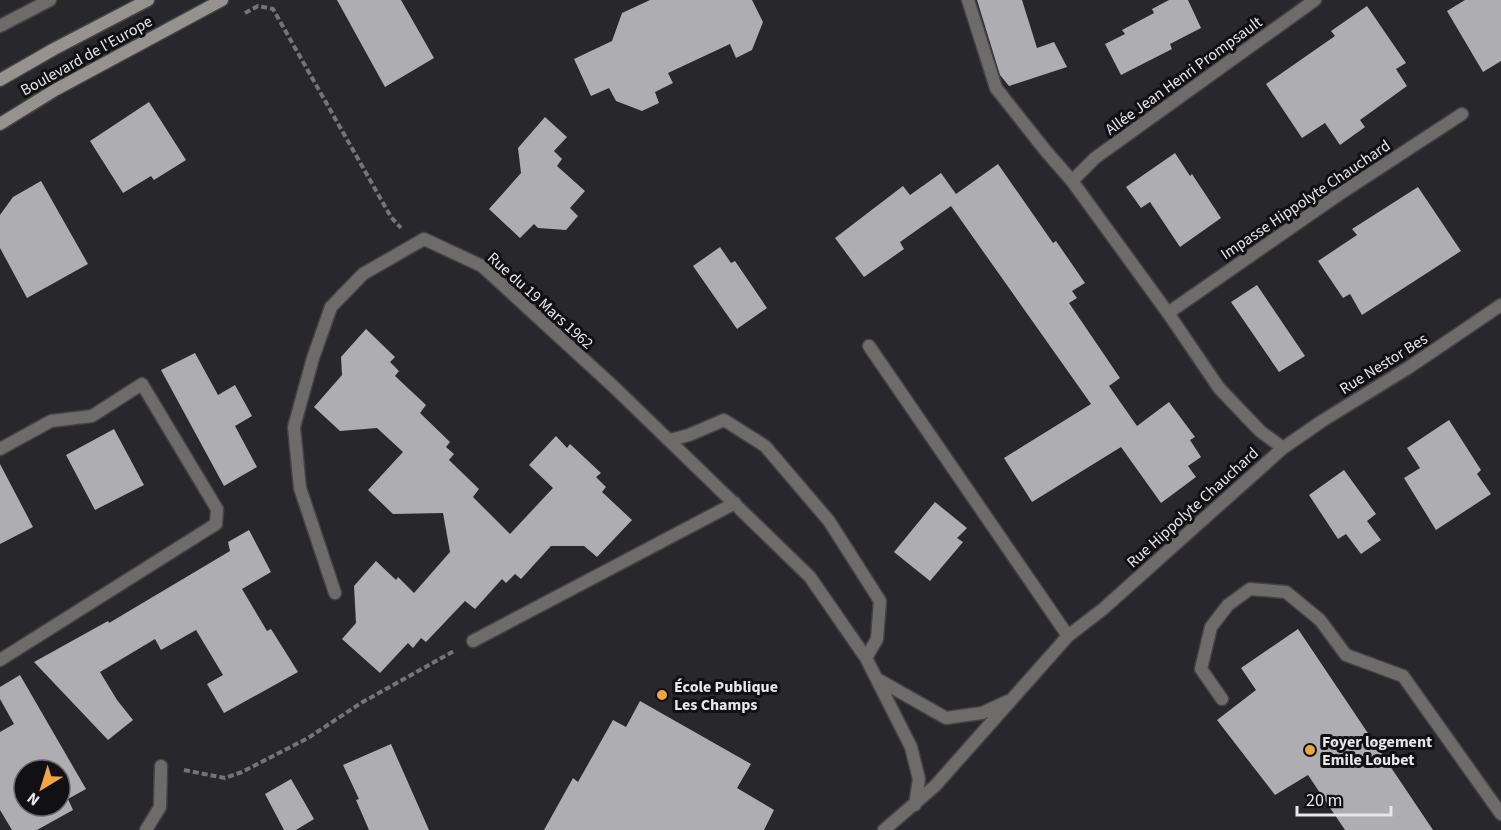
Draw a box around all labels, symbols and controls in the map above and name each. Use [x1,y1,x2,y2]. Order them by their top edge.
street label: Boulevard de l'Europe [17,10,156,101]
street label: Allée Jean Henri Prompsault [1101,11,1267,140]
street label: Impasse Hippolyte Chauchard [1216,135,1395,265]
street label: Rue du 19 Mars 1962 [483,247,598,354]
street label: Rue Nestor Bes [1335,328,1432,400]
street label: Rue Hippolyte Chauchard [1122,442,1263,573]
place label: École Publique Les Champs [674,676,778,716]
marker: École Publique Les Champs [655,688,669,702]
place label: Foyer logement Emile Loubet [1322,731,1432,771]
marker: Foyer logement Emile Loubet [1303,743,1317,757]
north arrow [12,758,72,818]
scale bar [1297,779,1392,817]
text: N [22,787,44,811]
text: 20 m [1306,788,1342,813]

